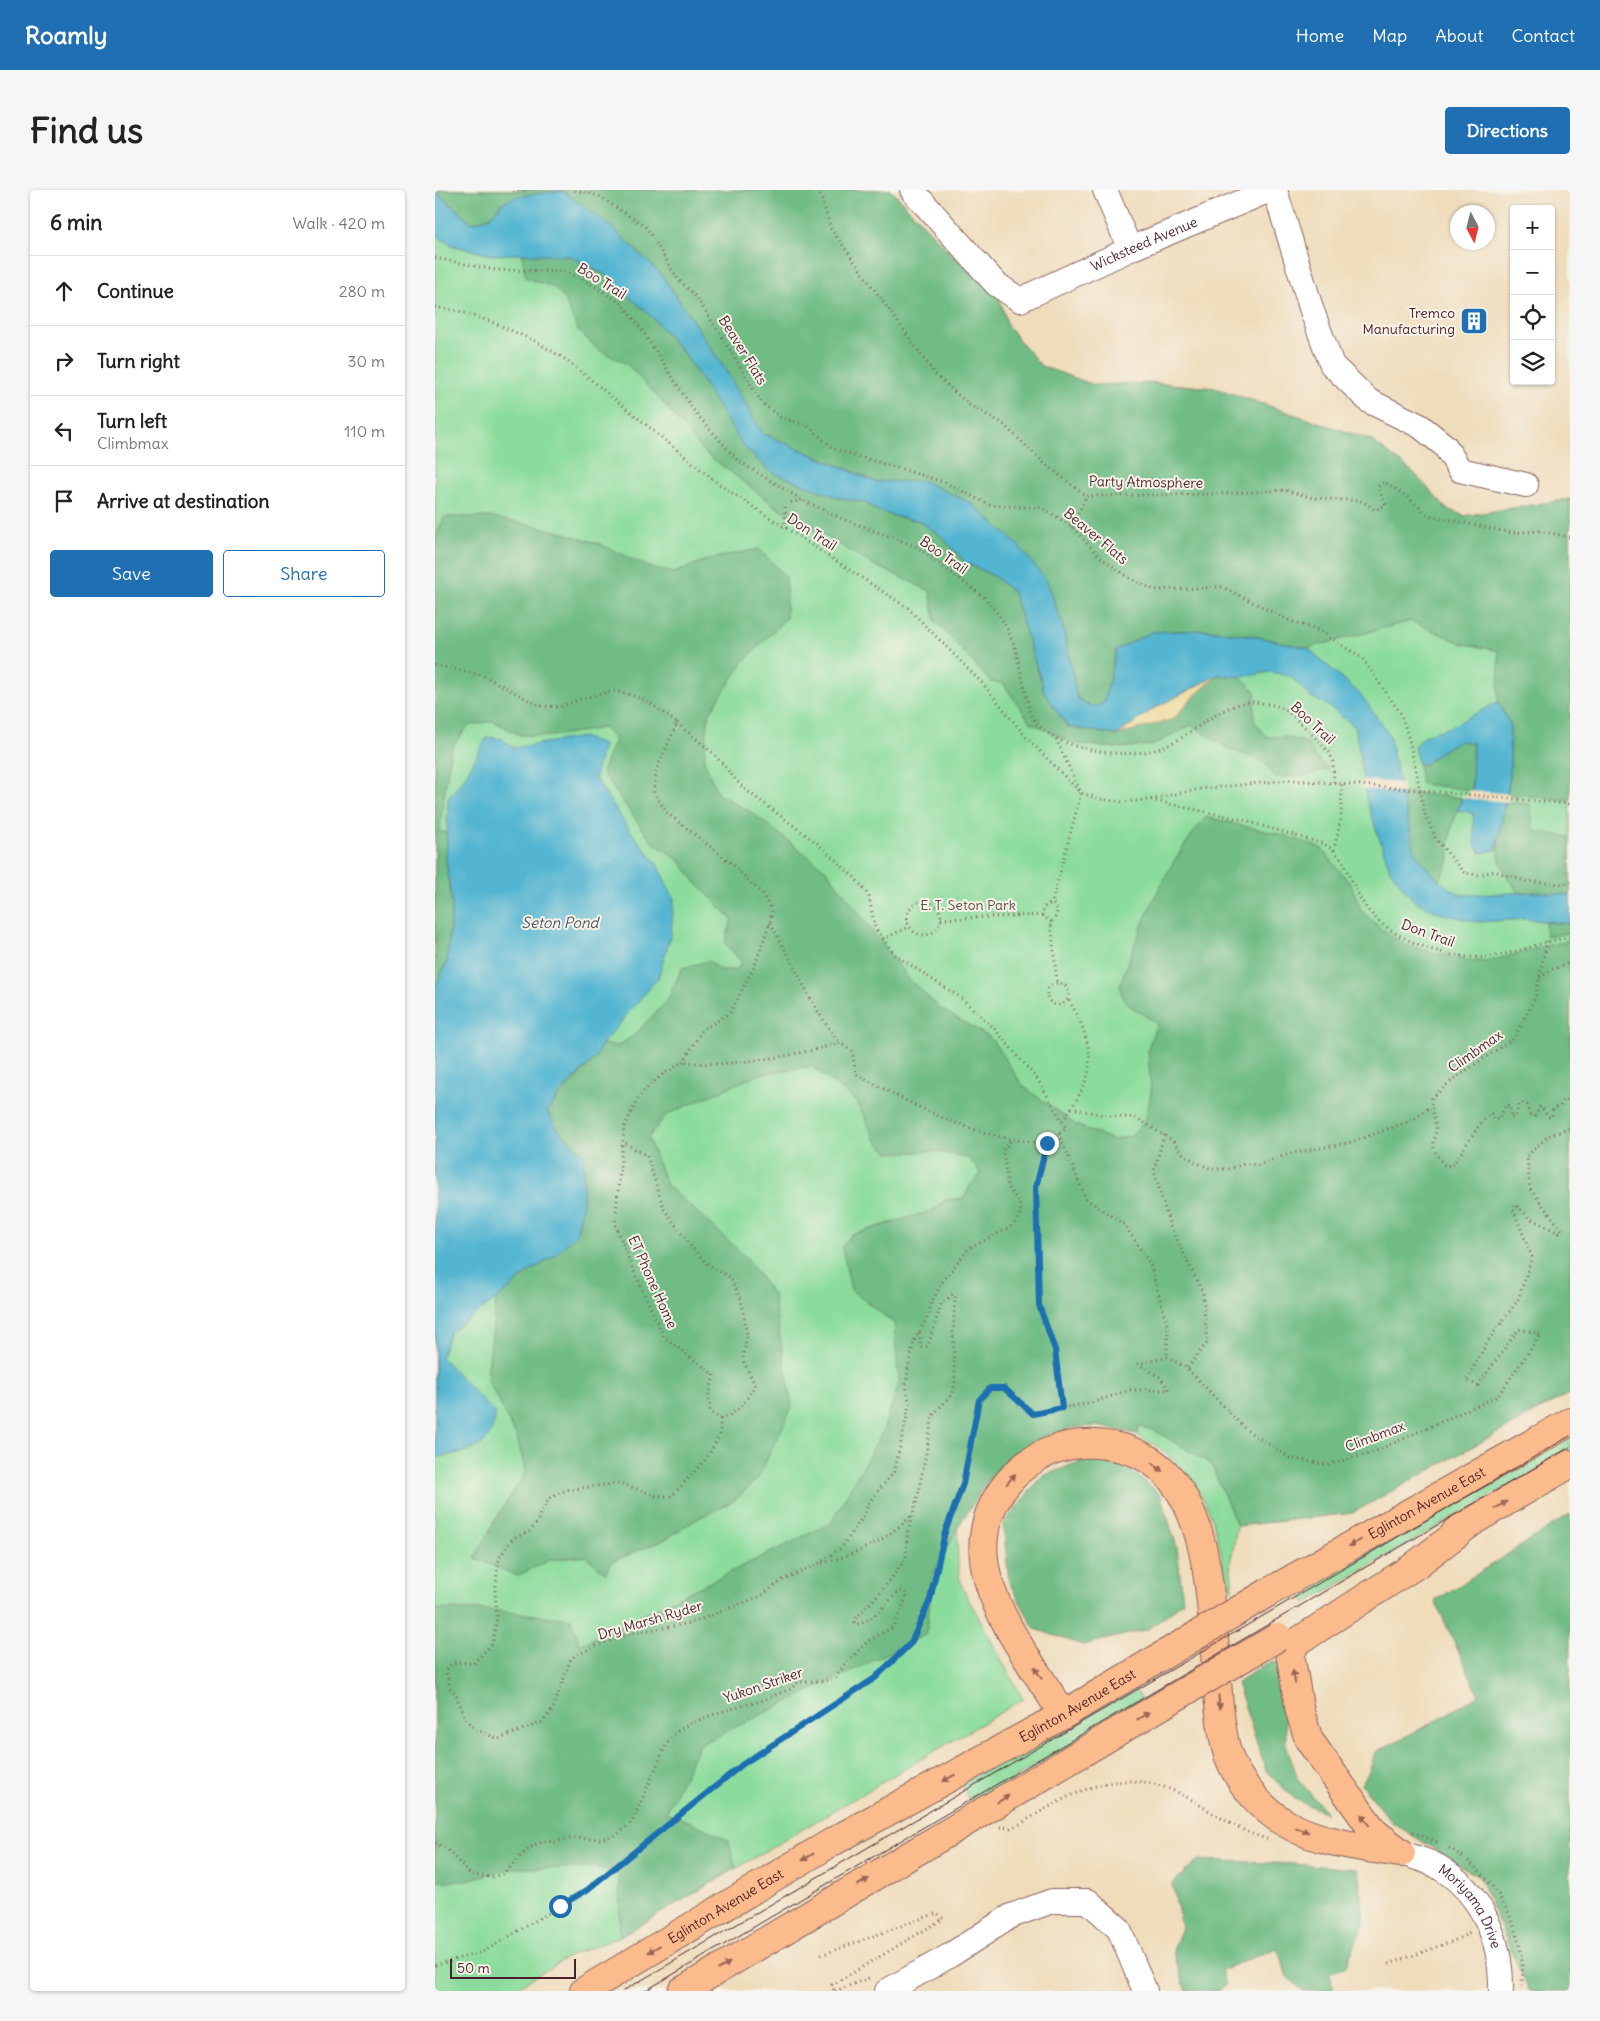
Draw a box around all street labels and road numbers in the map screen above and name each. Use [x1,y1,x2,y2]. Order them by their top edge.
street label: Wicksteed Avenue [1088,213,1200,275]
street label: Boo Trail [574,259,630,303]
street label: Beaver Flats [715,312,771,388]
street label: Party Atmosphere [1089,472,1203,492]
street label: Beaver Flats [1060,504,1132,568]
street label: Don Trail [784,509,840,555]
street label: Boo Trail [917,532,971,578]
street label: Boo Trail [1287,698,1339,748]
street label: Don Trail [1399,915,1457,951]
street label: Climbmax [1444,1026,1506,1076]
street label: ET Phone Home [624,1233,682,1331]
street label: Climbmax [1343,1416,1408,1456]
street label: Eglinton Avenue East [1365,1463,1489,1543]
street label: Dry Marsh Ryder [596,1596,705,1644]
street label: Yukon Striker [721,1663,805,1707]
street label: Eglinton Avenue East [1016,1665,1139,1746]
street label: Moriyama Drive [1435,1860,1505,1950]
street label: Eglinton Avenue East [664,1864,787,1948]

